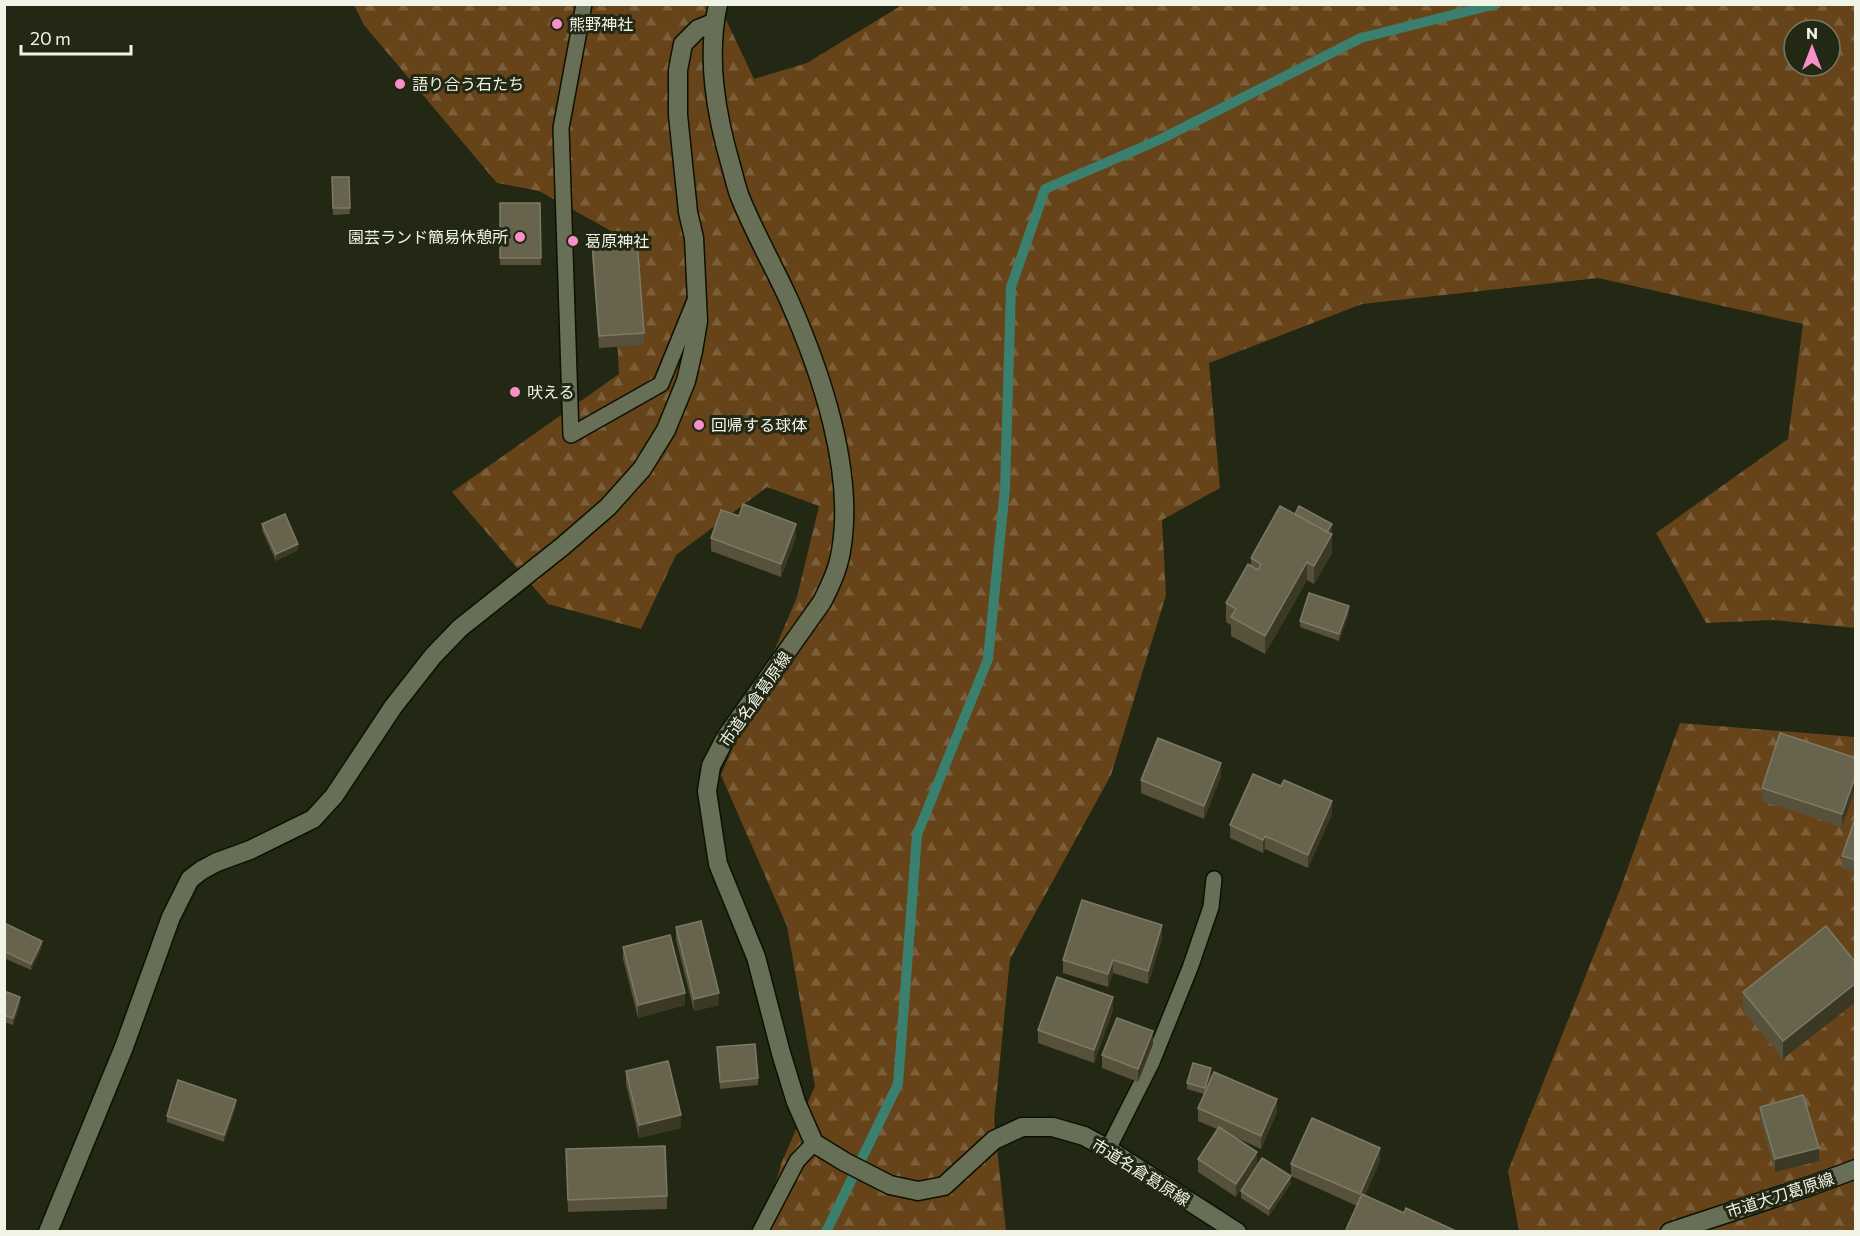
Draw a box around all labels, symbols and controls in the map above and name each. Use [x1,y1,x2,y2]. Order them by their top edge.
place label: 熊野神社 [569,14,633,33]
marker: 熊野神社 [550,17,564,31]
scale bar [21,18,130,56]
north arrow [1782,18,1842,78]
text: N [1806,23,1818,42]
text: 20 m [30,27,71,49]
place label: 語り合う石たち [412,74,524,93]
marker: 語り合う石たち [393,77,407,91]
place label: 園芸ランド簡易休憩所 [348,227,508,246]
marker: 園芸ランド簡易休憩所 [513,230,527,244]
place label: 葛原神社 [585,231,649,250]
marker: 葛原神社 [566,234,580,248]
place label: 吠える [527,382,575,401]
marker: 吠える [508,385,522,399]
place label: 回帰する球体 [711,415,807,434]
marker: 回帰する球体 [692,418,706,432]
street label: 市道名倉葛原線 [715,647,794,750]
street label: 市道名倉葛原線 [1089,1134,1194,1209]
street label: 市道大刀葛原線 [1724,1168,1836,1221]

